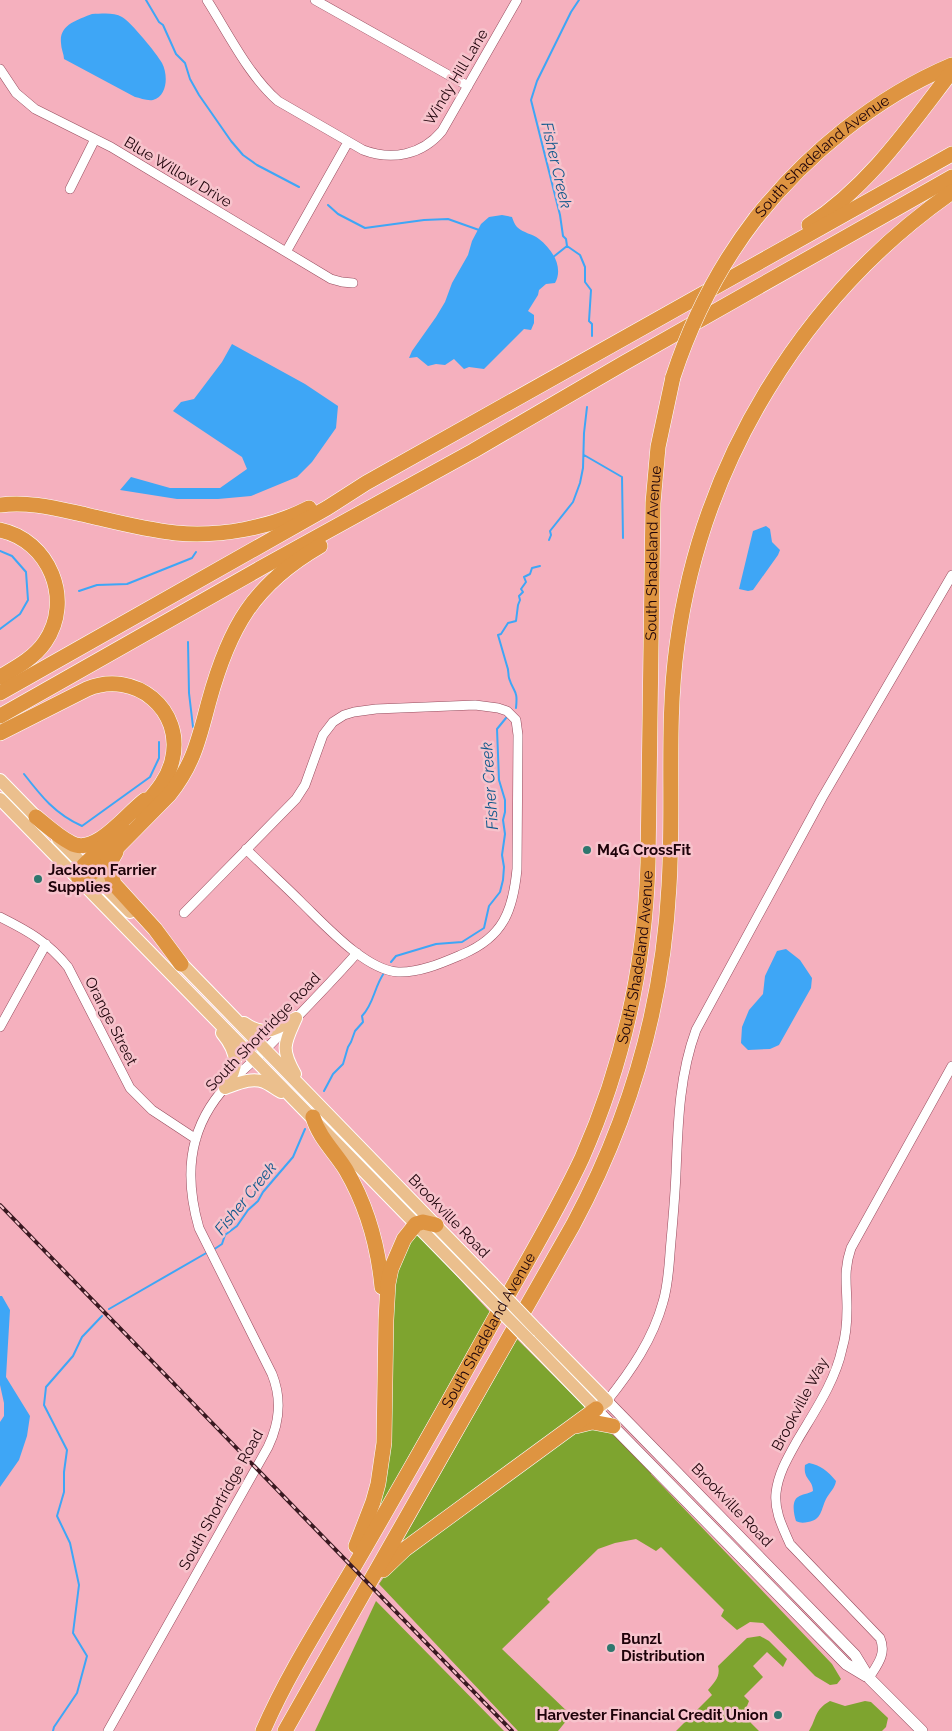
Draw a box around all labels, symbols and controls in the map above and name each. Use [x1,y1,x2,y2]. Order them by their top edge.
street label: Windy Hill Lane [420,26,492,128]
street label: South Shadeland Avenue [751,91,893,221]
water label: Fisher Creek [537,120,576,211]
street label: Blue Willow Drive [121,133,235,211]
street label: South Shadeland Avenue [642,465,665,641]
water label: Fisher Creek [477,741,502,831]
place label: M4G CrossFit [597,841,691,859]
marker: M4G CrossFit [581,844,593,856]
place label: Jackson Farrier Supplies [48,861,157,896]
street label: South Shadeland Avenue [613,870,657,1046]
marker: Jackson Farrier Supplies [32,873,44,885]
street label: South Shortridge Road [202,969,324,1095]
street label: Orange Street [81,974,141,1068]
water label: Fisher Creek [210,1158,281,1239]
street label: Brookville Road [405,1171,493,1261]
street label: South Shadeland Avenue [438,1249,539,1411]
street label: Brookville Way [768,1354,832,1454]
street label: South Shortridge Road [175,1427,267,1573]
street label: Brookville Road [688,1460,776,1550]
place label: Bunzl Distribution [621,1630,705,1665]
marker: Bunzl Distribution [605,1642,617,1654]
place label: Harvester Financial Credit Union [536,1706,768,1724]
marker: Harvester Financial Credit Union [772,1709,784,1721]

